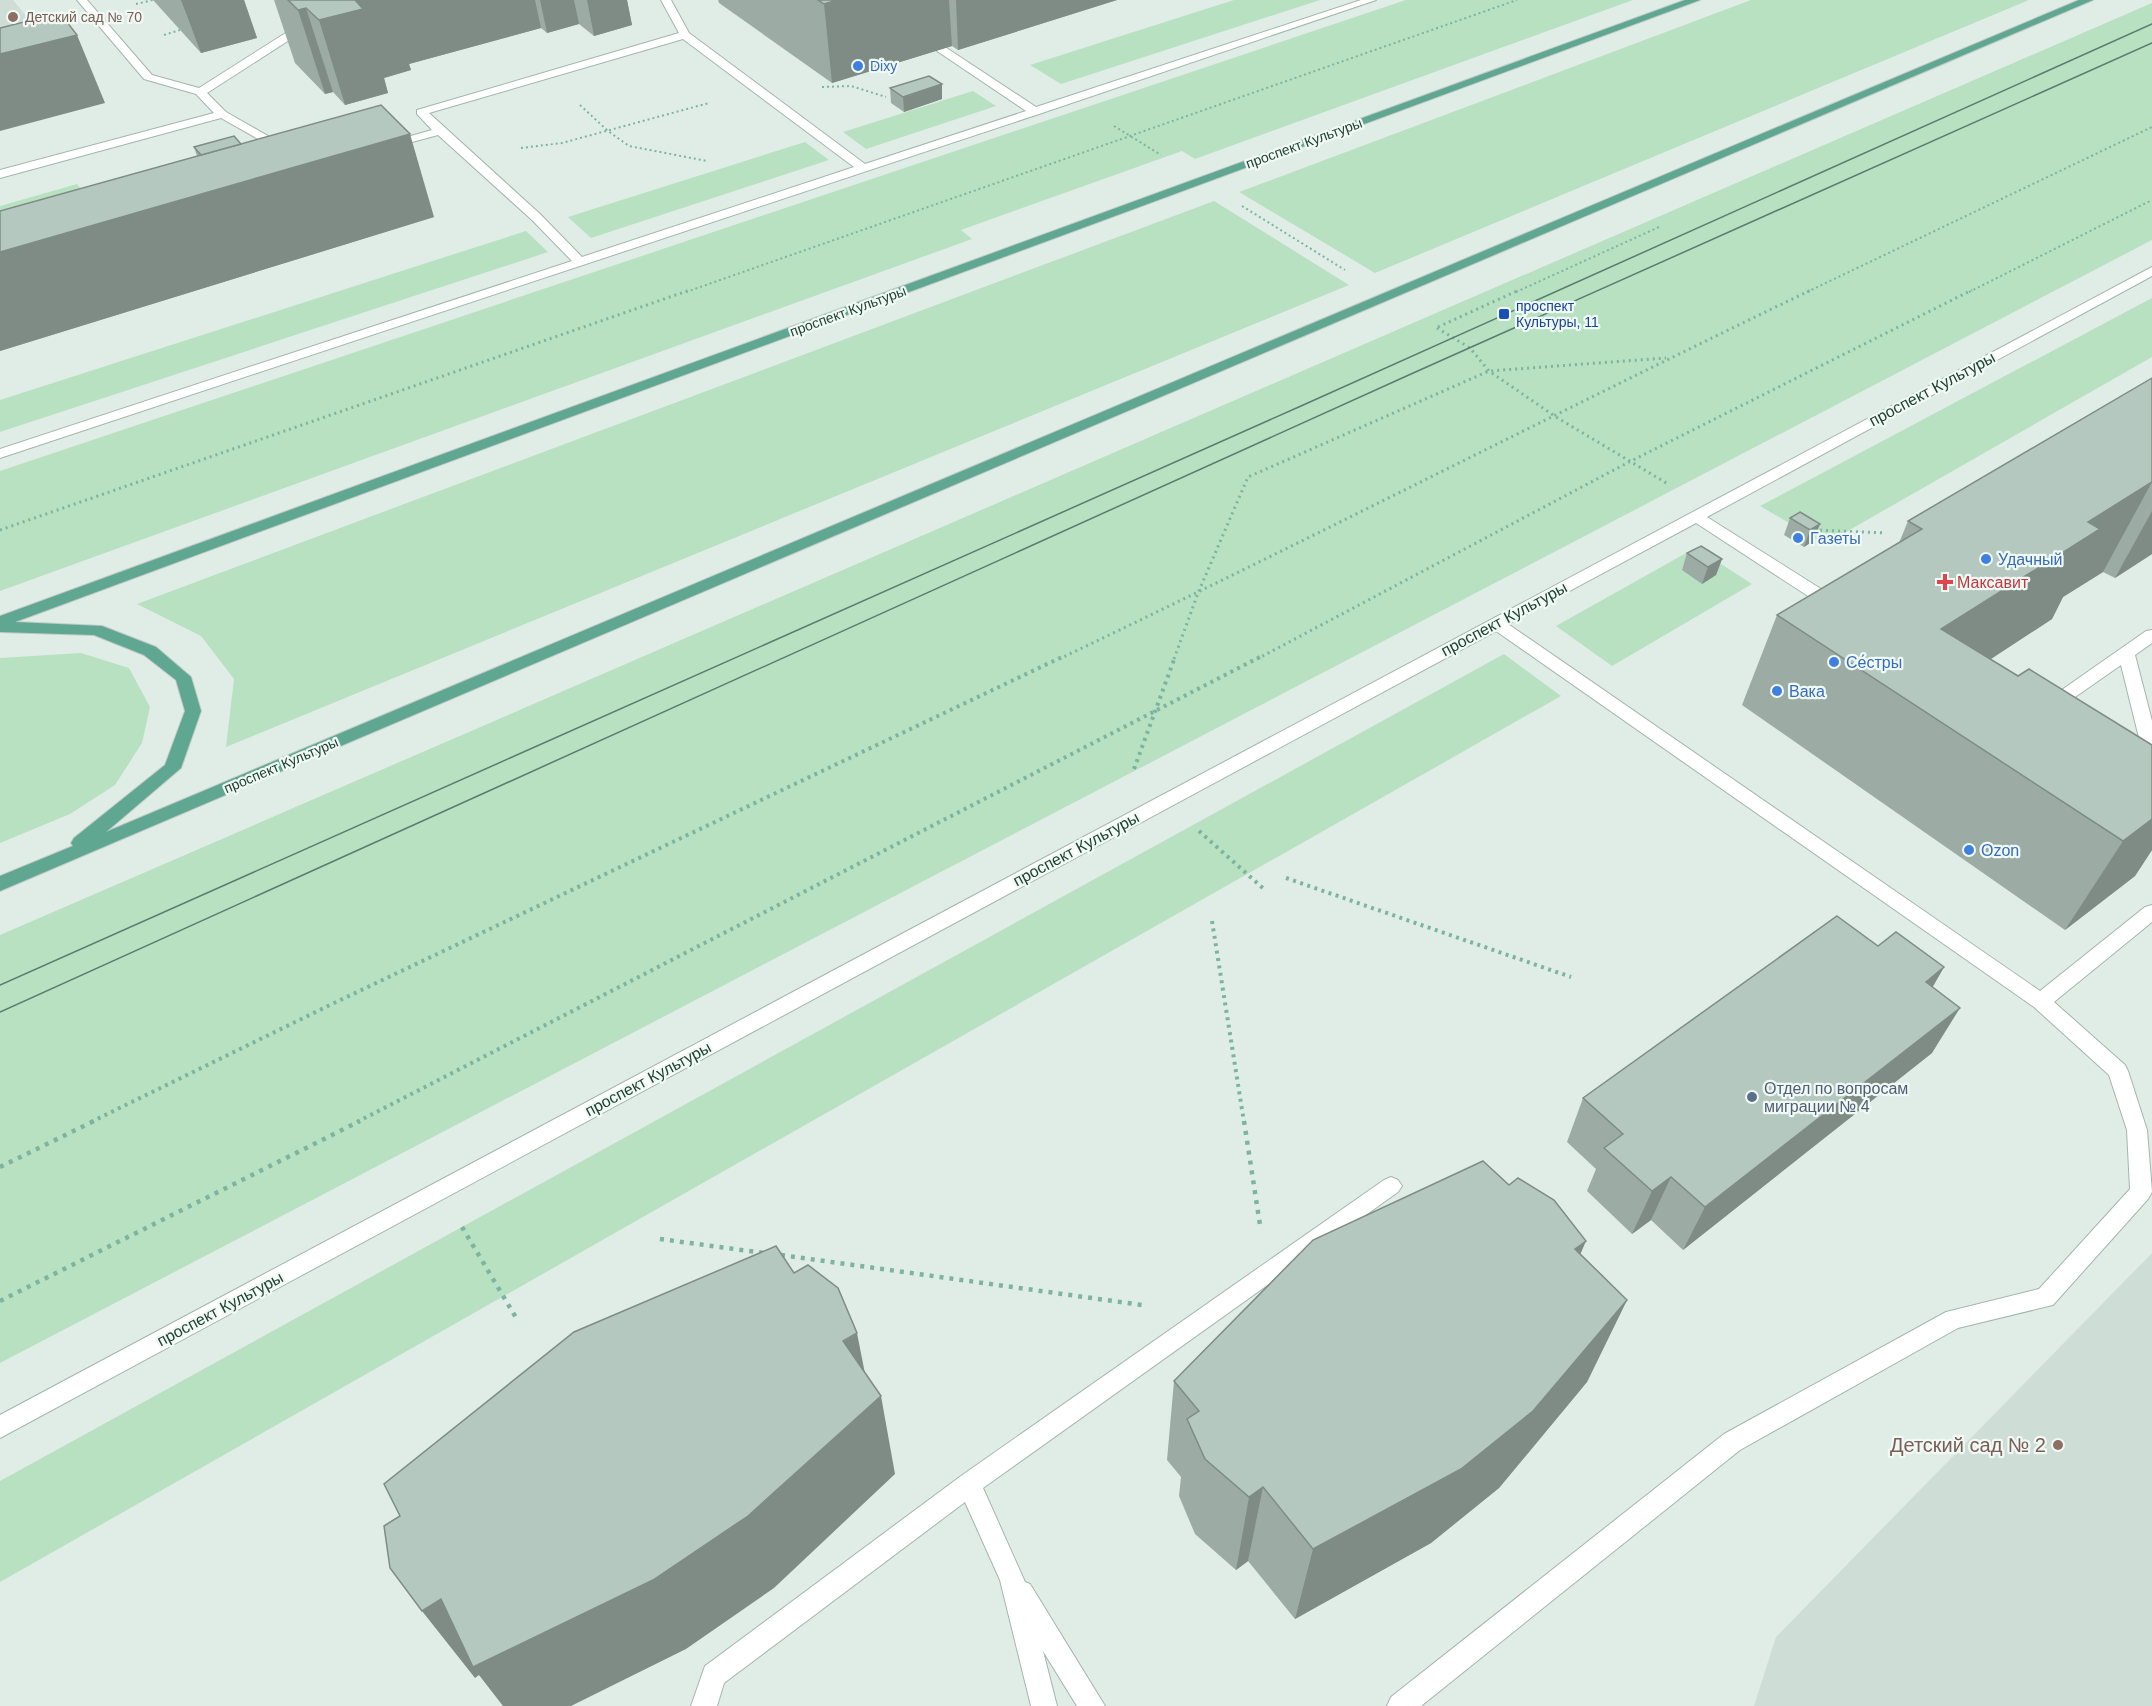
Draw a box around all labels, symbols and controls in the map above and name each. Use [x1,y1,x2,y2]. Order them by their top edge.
place label: Детский сад № 70 [25,9,142,25]
marker: Детский сад № 70 [6,10,20,24]
place label: Dixy [870,58,897,74]
marker: Dixy [851,59,865,73]
street label: проспект Культуры [1244,115,1364,171]
street label: проспект Культуры [788,283,908,339]
place label: проспект Культуры, 11 [1516,298,1599,330]
marker: проспект Культуры, 11 [1497,307,1511,321]
street label: проспект Культуры [1866,349,1998,429]
place label: Газеты [1810,530,1861,547]
marker: Газеты [1791,531,1805,545]
place label: Удачный [1998,551,2062,568]
marker: Удачный [1979,552,1993,566]
place label: Максавит [1957,574,2029,591]
marker: Максавит [1938,575,1952,589]
street label: проспект Культуры [1438,579,1570,659]
place label: Се́стры [1846,654,1902,671]
marker: Се́стры [1827,655,1841,669]
place label: Вака [1789,683,1825,700]
marker: Вака [1770,684,1784,698]
street label: проспект Культуры [221,734,341,796]
street label: проспект Культуры [1010,809,1142,889]
place label: Ozon [1981,842,2019,859]
marker: Ozon [1962,843,1976,857]
street label: проспект Культуры [582,1039,714,1119]
place label: Отдел по вопросам миграции № 4 [1764,1080,1908,1115]
marker: Отдел по вопросам миграции № 4 [1745,1090,1759,1104]
street label: проспект Культуры [154,1269,286,1349]
place label: Детский сад № 2 [1890,1434,2046,1456]
marker: Детский сад № 2 [2051,1438,2065,1452]

